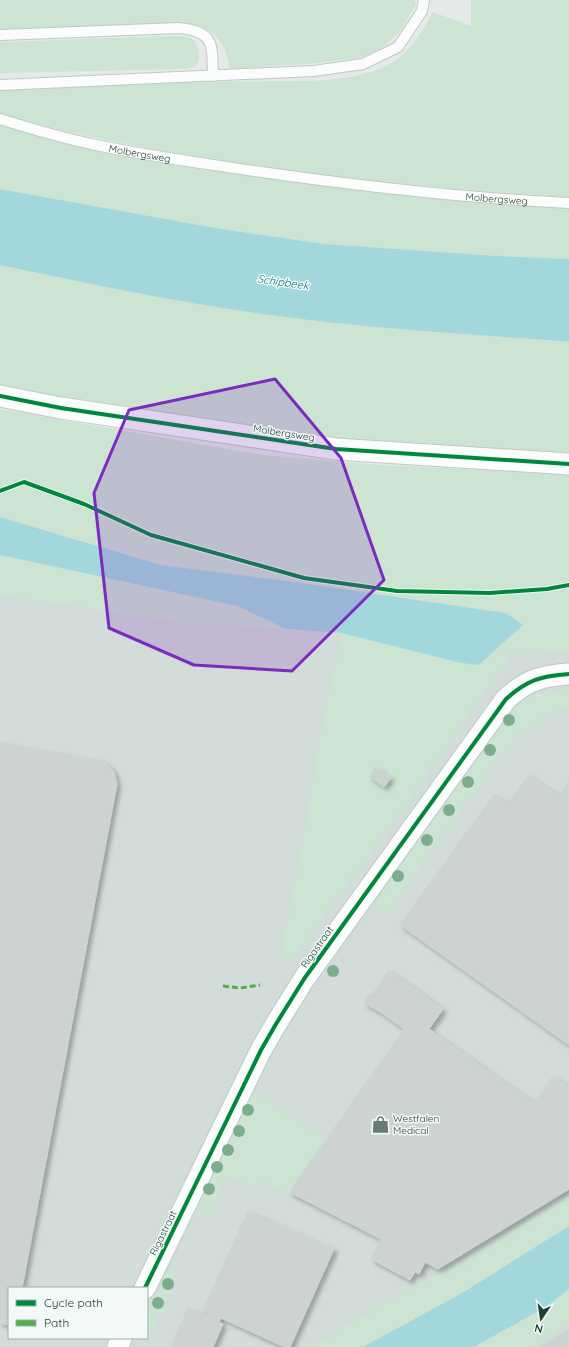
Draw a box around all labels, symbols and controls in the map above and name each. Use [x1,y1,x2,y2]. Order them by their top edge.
street label: Molbergsweg [108,141,171,165]
street label: Molbergsweg [465,190,528,207]
water label: Schipbeek [256,271,311,293]
street label: Molbergsweg [252,422,316,444]
street label: Rigastraat [298,923,337,971]
place label: Westfalen Medical [393,1112,439,1137]
shop icon: Westfalen Medical [370,1114,390,1134]
street label: Rigastraat [147,1208,180,1258]
legend [8,1287,148,1339]
text: Cycle path [44,1295,103,1310]
north arrow [521,1299,561,1339]
text: Path [44,1315,69,1330]
text: N [533,1321,544,1336]

